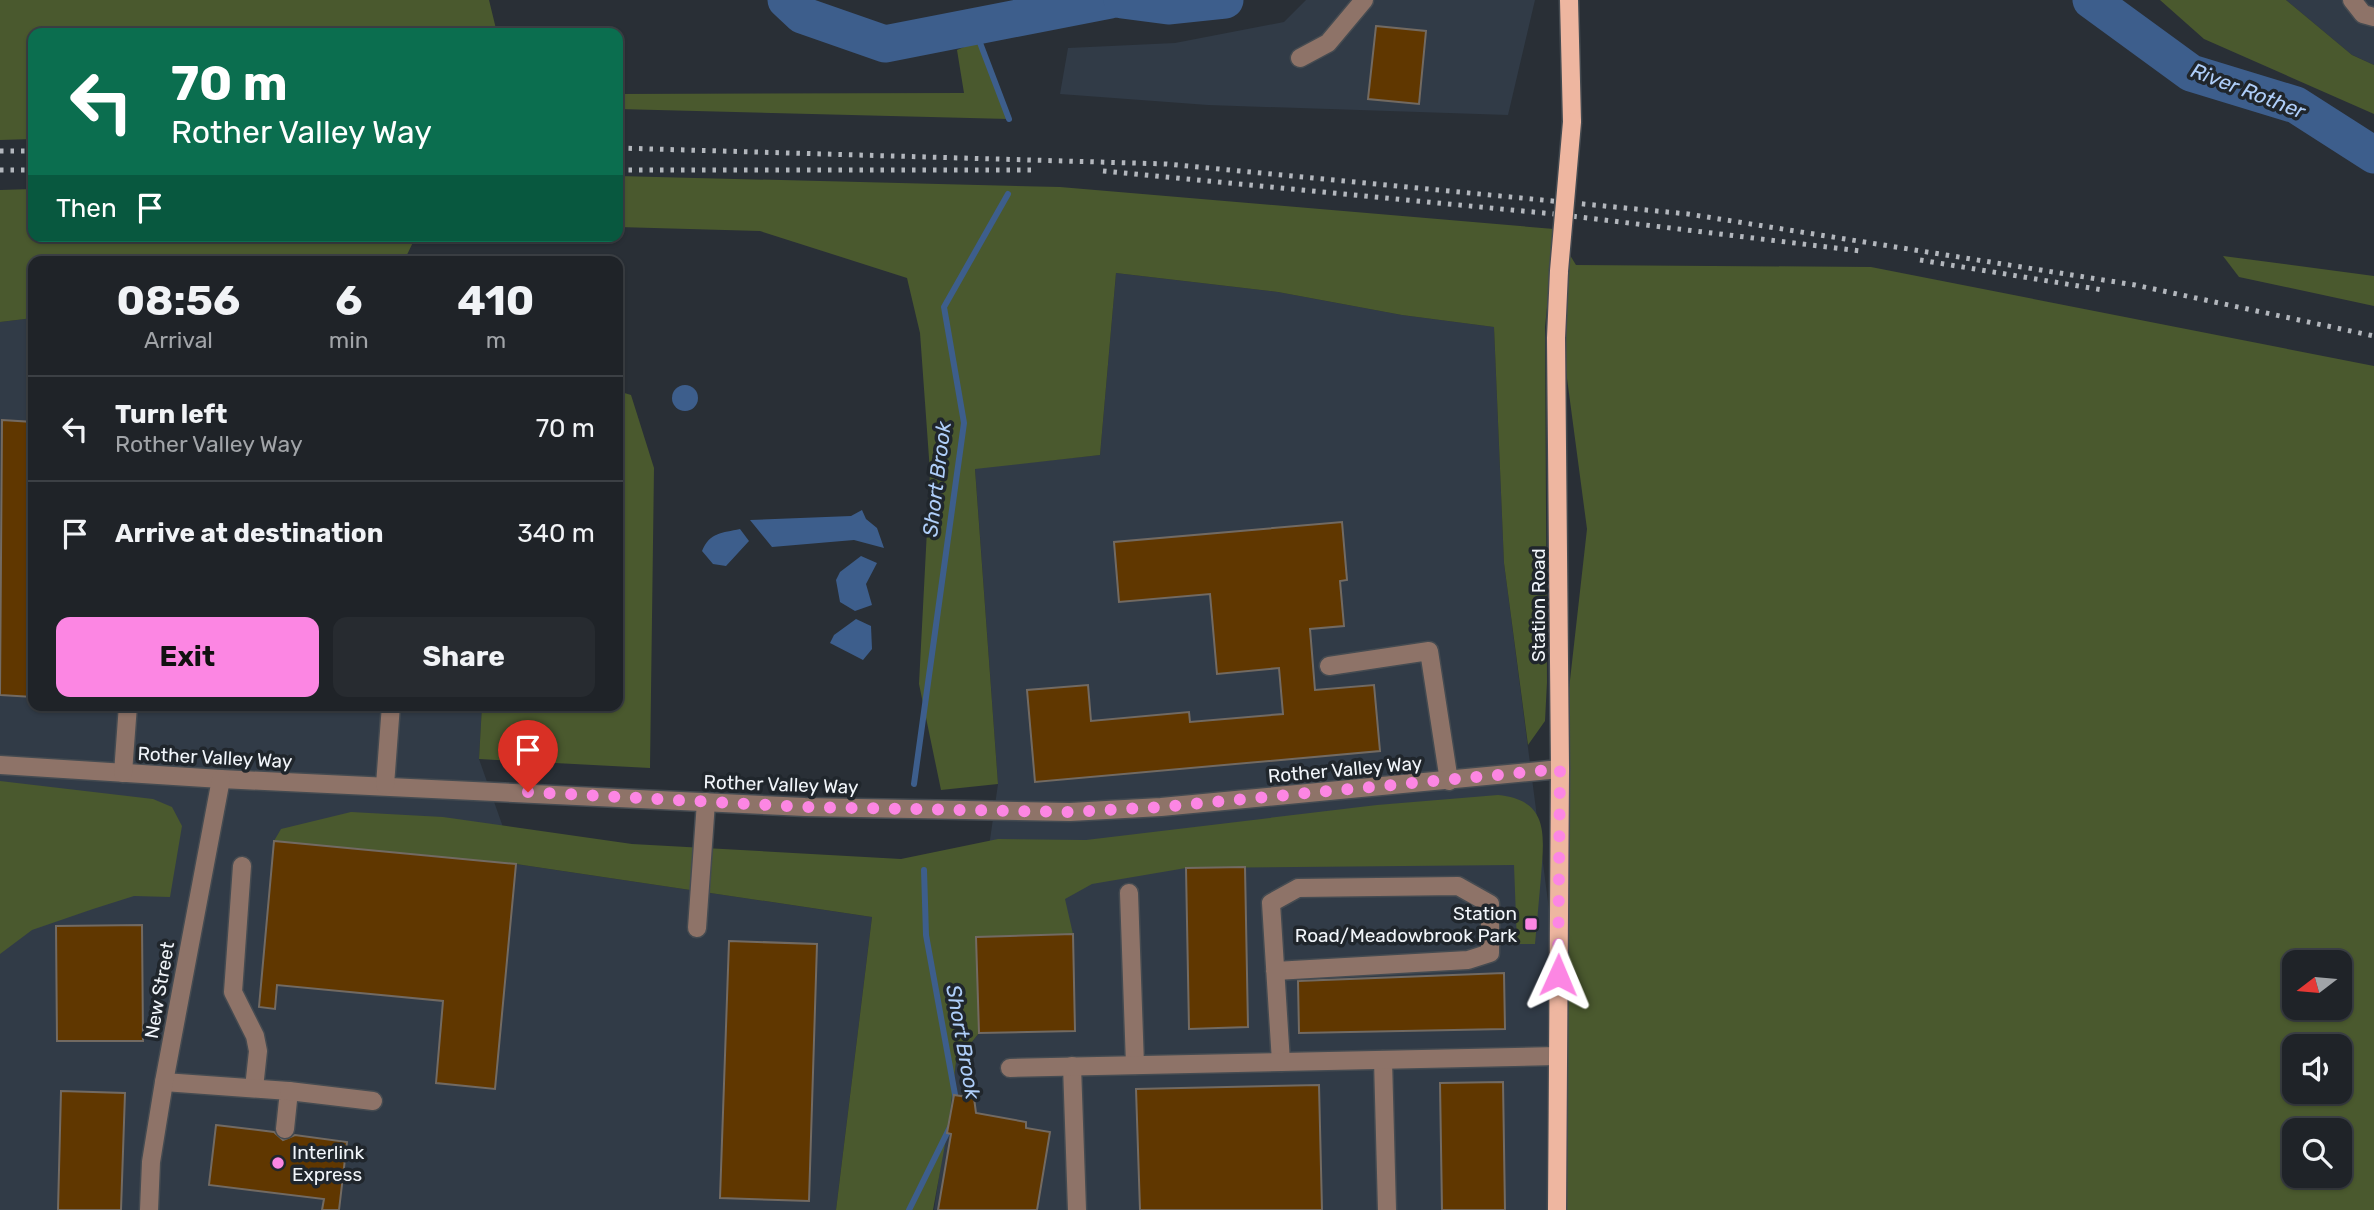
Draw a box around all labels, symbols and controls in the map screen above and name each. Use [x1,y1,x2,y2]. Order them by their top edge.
text: 70 m [171,54,288,112]
icon: left [56,56,147,147]
water label: River Rother [2187,57,2310,124]
text: Rother Valley Way [171,113,432,151]
icon: arrive [131,189,169,227]
text: Then [56,193,117,224]
text: 08:56 [117,276,240,326]
text: 6 [335,276,362,326]
text: 410 [457,276,534,326]
text: Arrival [144,326,213,354]
text: min [329,326,369,354]
text: m [486,326,506,354]
text: Turn left [115,399,227,430]
icon: left [56,410,94,448]
text: 70 m [536,413,595,444]
water label: Short Brook [917,419,956,538]
text: Rother Valley Way [115,430,303,458]
icon: arrive [56,515,94,553]
text: Arrive at destination [115,518,383,549]
text: 340 m [517,518,595,549]
street label: Station Road [1527,548,1550,662]
button: Exit [56,617,319,697]
button: Share [333,617,595,697]
pin [498,720,558,792]
icon: arrive [509,731,547,769]
street label: Rother Valley Way [137,742,293,773]
street label: Rother Valley Way [1267,751,1423,788]
street label: Rother Valley Way [703,770,859,799]
place label: Station Road/Meadowbrook Park [1295,902,1517,947]
marker: Station Road/Meadowbrook Park [1523,916,1539,932]
position arrow [1521,938,1595,1012]
street label: New Street [140,939,179,1040]
north arrow [2282,950,2352,1020]
map controls [2282,950,2352,1188]
water label: Short Brook [941,983,986,1102]
button: sound [2282,1034,2352,1104]
button: search [2282,1118,2352,1188]
place label: Interlink Express [292,1141,365,1186]
marker: Interlink Express [270,1155,286,1171]

